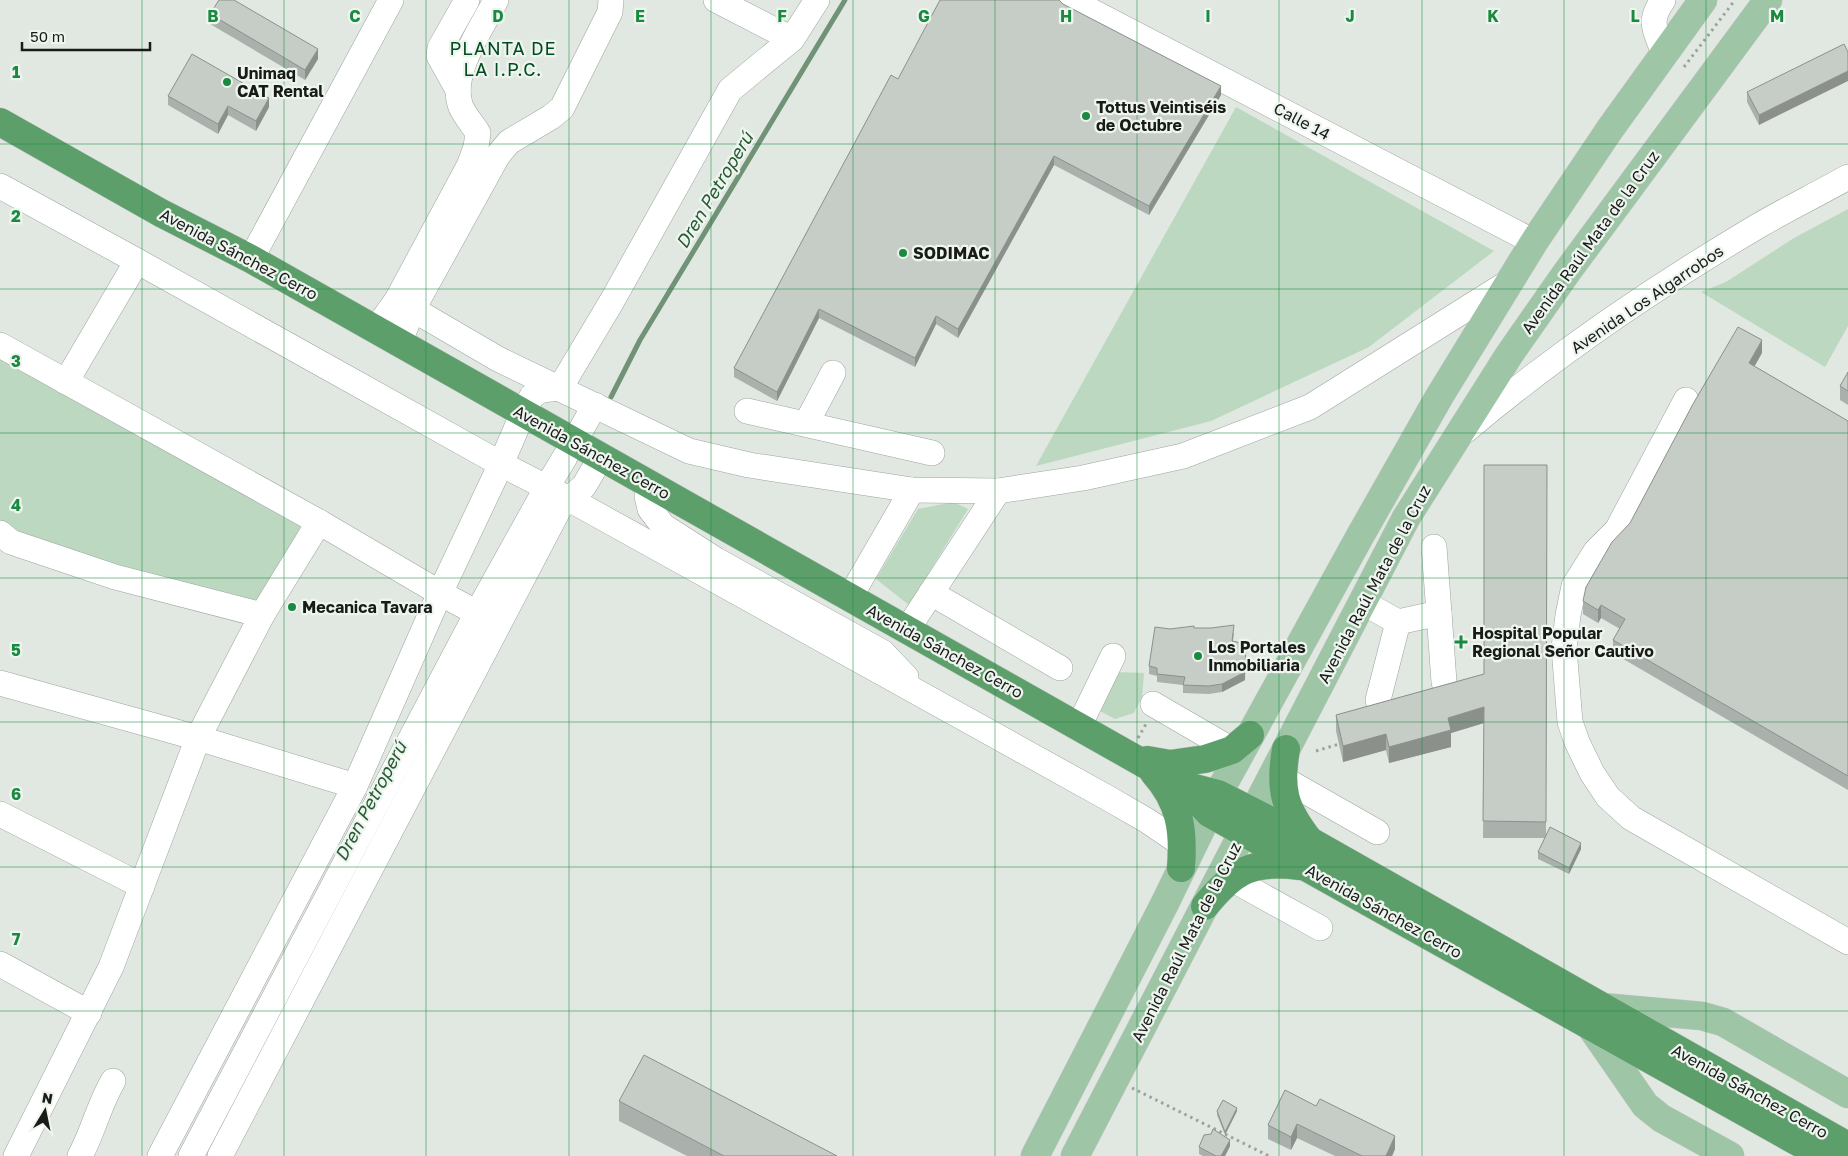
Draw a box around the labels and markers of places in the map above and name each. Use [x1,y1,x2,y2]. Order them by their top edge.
place label: Unimaq CAT Rental [237,63,324,101]
marker: Unimaq CAT Rental [221,76,233,88]
place label: Tottus Veintiséis de Octubre [1096,97,1226,135]
marker: Tottus Veintiséis de Octubre [1080,110,1092,122]
place label: SODIMAC [913,243,990,263]
marker: SODIMAC [897,247,909,259]
place label: Mecanica Tavara [302,597,432,617]
marker: Mecanica Tavara [286,601,298,613]
place label: Hospital Popular Regional Señor Cautivo [1472,623,1654,661]
marker: Hospital Popular Regional Señor Cautivo [1454,635,1468,649]
place label: Los Portales Inmobiliaria [1208,637,1306,675]
marker: Los Portales Inmobiliaria [1192,650,1204,662]

